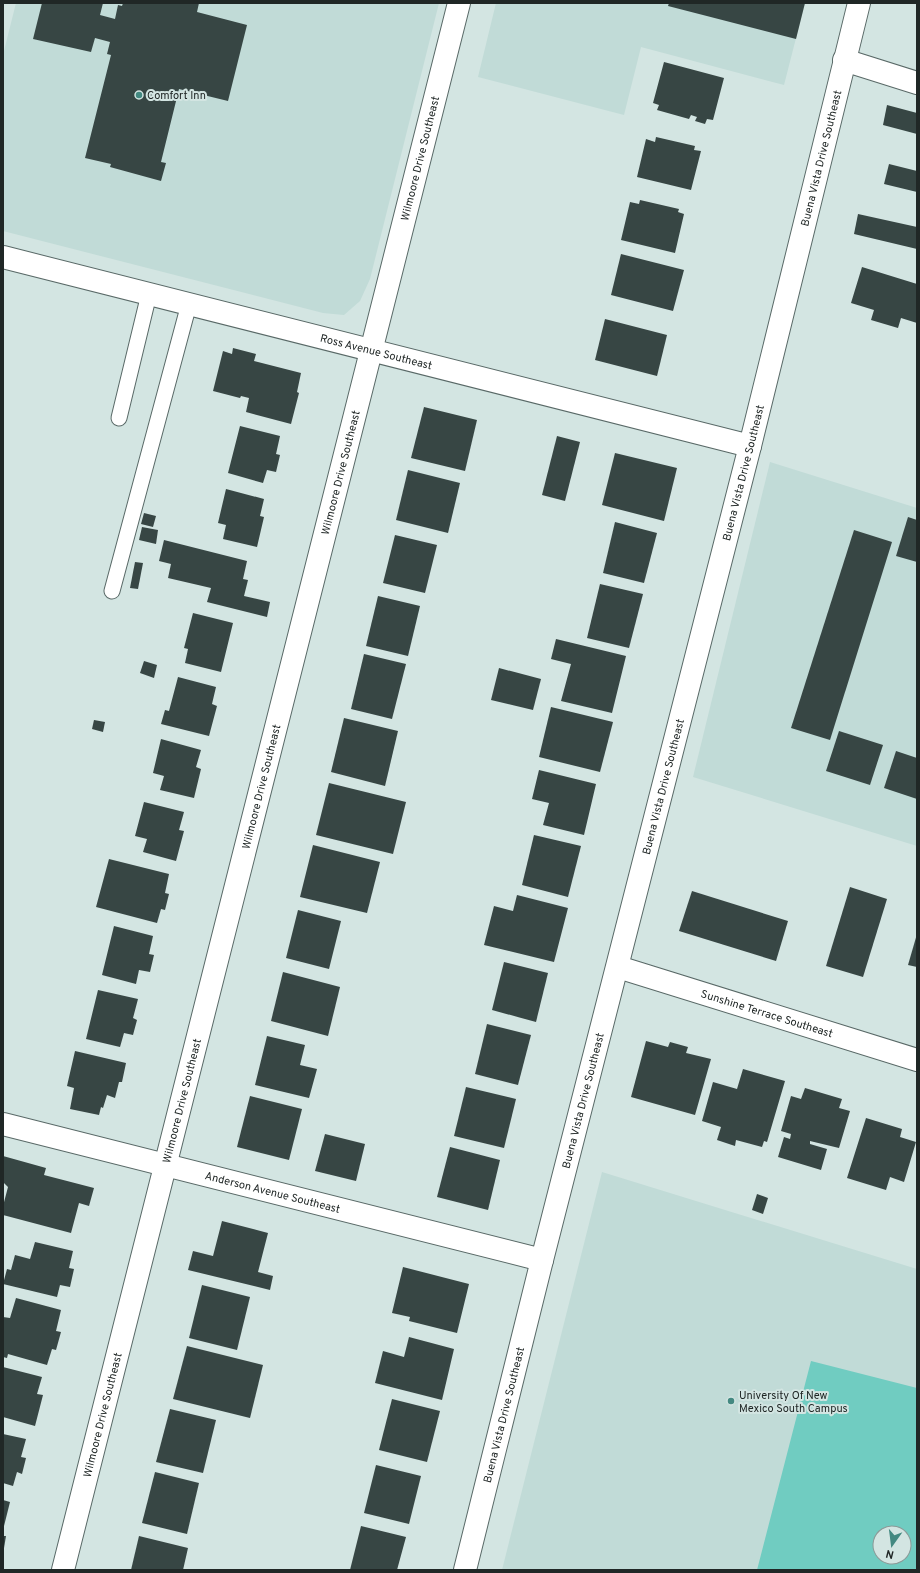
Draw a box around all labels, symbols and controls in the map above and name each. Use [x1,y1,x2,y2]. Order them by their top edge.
place label: Comfort Inn [147,89,206,103]
street label: Buena Vista Drive Southeast [798,89,845,228]
marker: Comfort Inn [134,90,144,100]
street label: Wilmoore Drive Southeast [398,95,443,222]
street label: Ross Avenue Southeast [319,332,433,373]
street label: Buena Vista Drive Southeast [720,403,768,542]
street label: Wilmoore Drive Southeast [319,409,364,537]
street label: Buena Vista Drive Southeast [640,717,688,856]
street label: Wilmoore Drive Southeast [239,723,284,851]
street label: Sunshine Terrace Southeast [699,987,834,1041]
street label: Buena Vista Drive Southeast [560,1031,608,1170]
street label: Wilmoore Drive Southeast [160,1037,205,1165]
street label: Anderson Avenue Southeast [203,1169,341,1217]
street label: Buena Vista Drive Southeast [481,1345,528,1484]
street label: Wilmoore Drive Southeast [81,1351,126,1479]
place label: University Of New Mexico South Campus [739,1389,848,1416]
marker: University Of New Mexico South Campus [726,1396,736,1406]
north arrow [872,1525,912,1565]
text: N [884,1546,895,1561]

